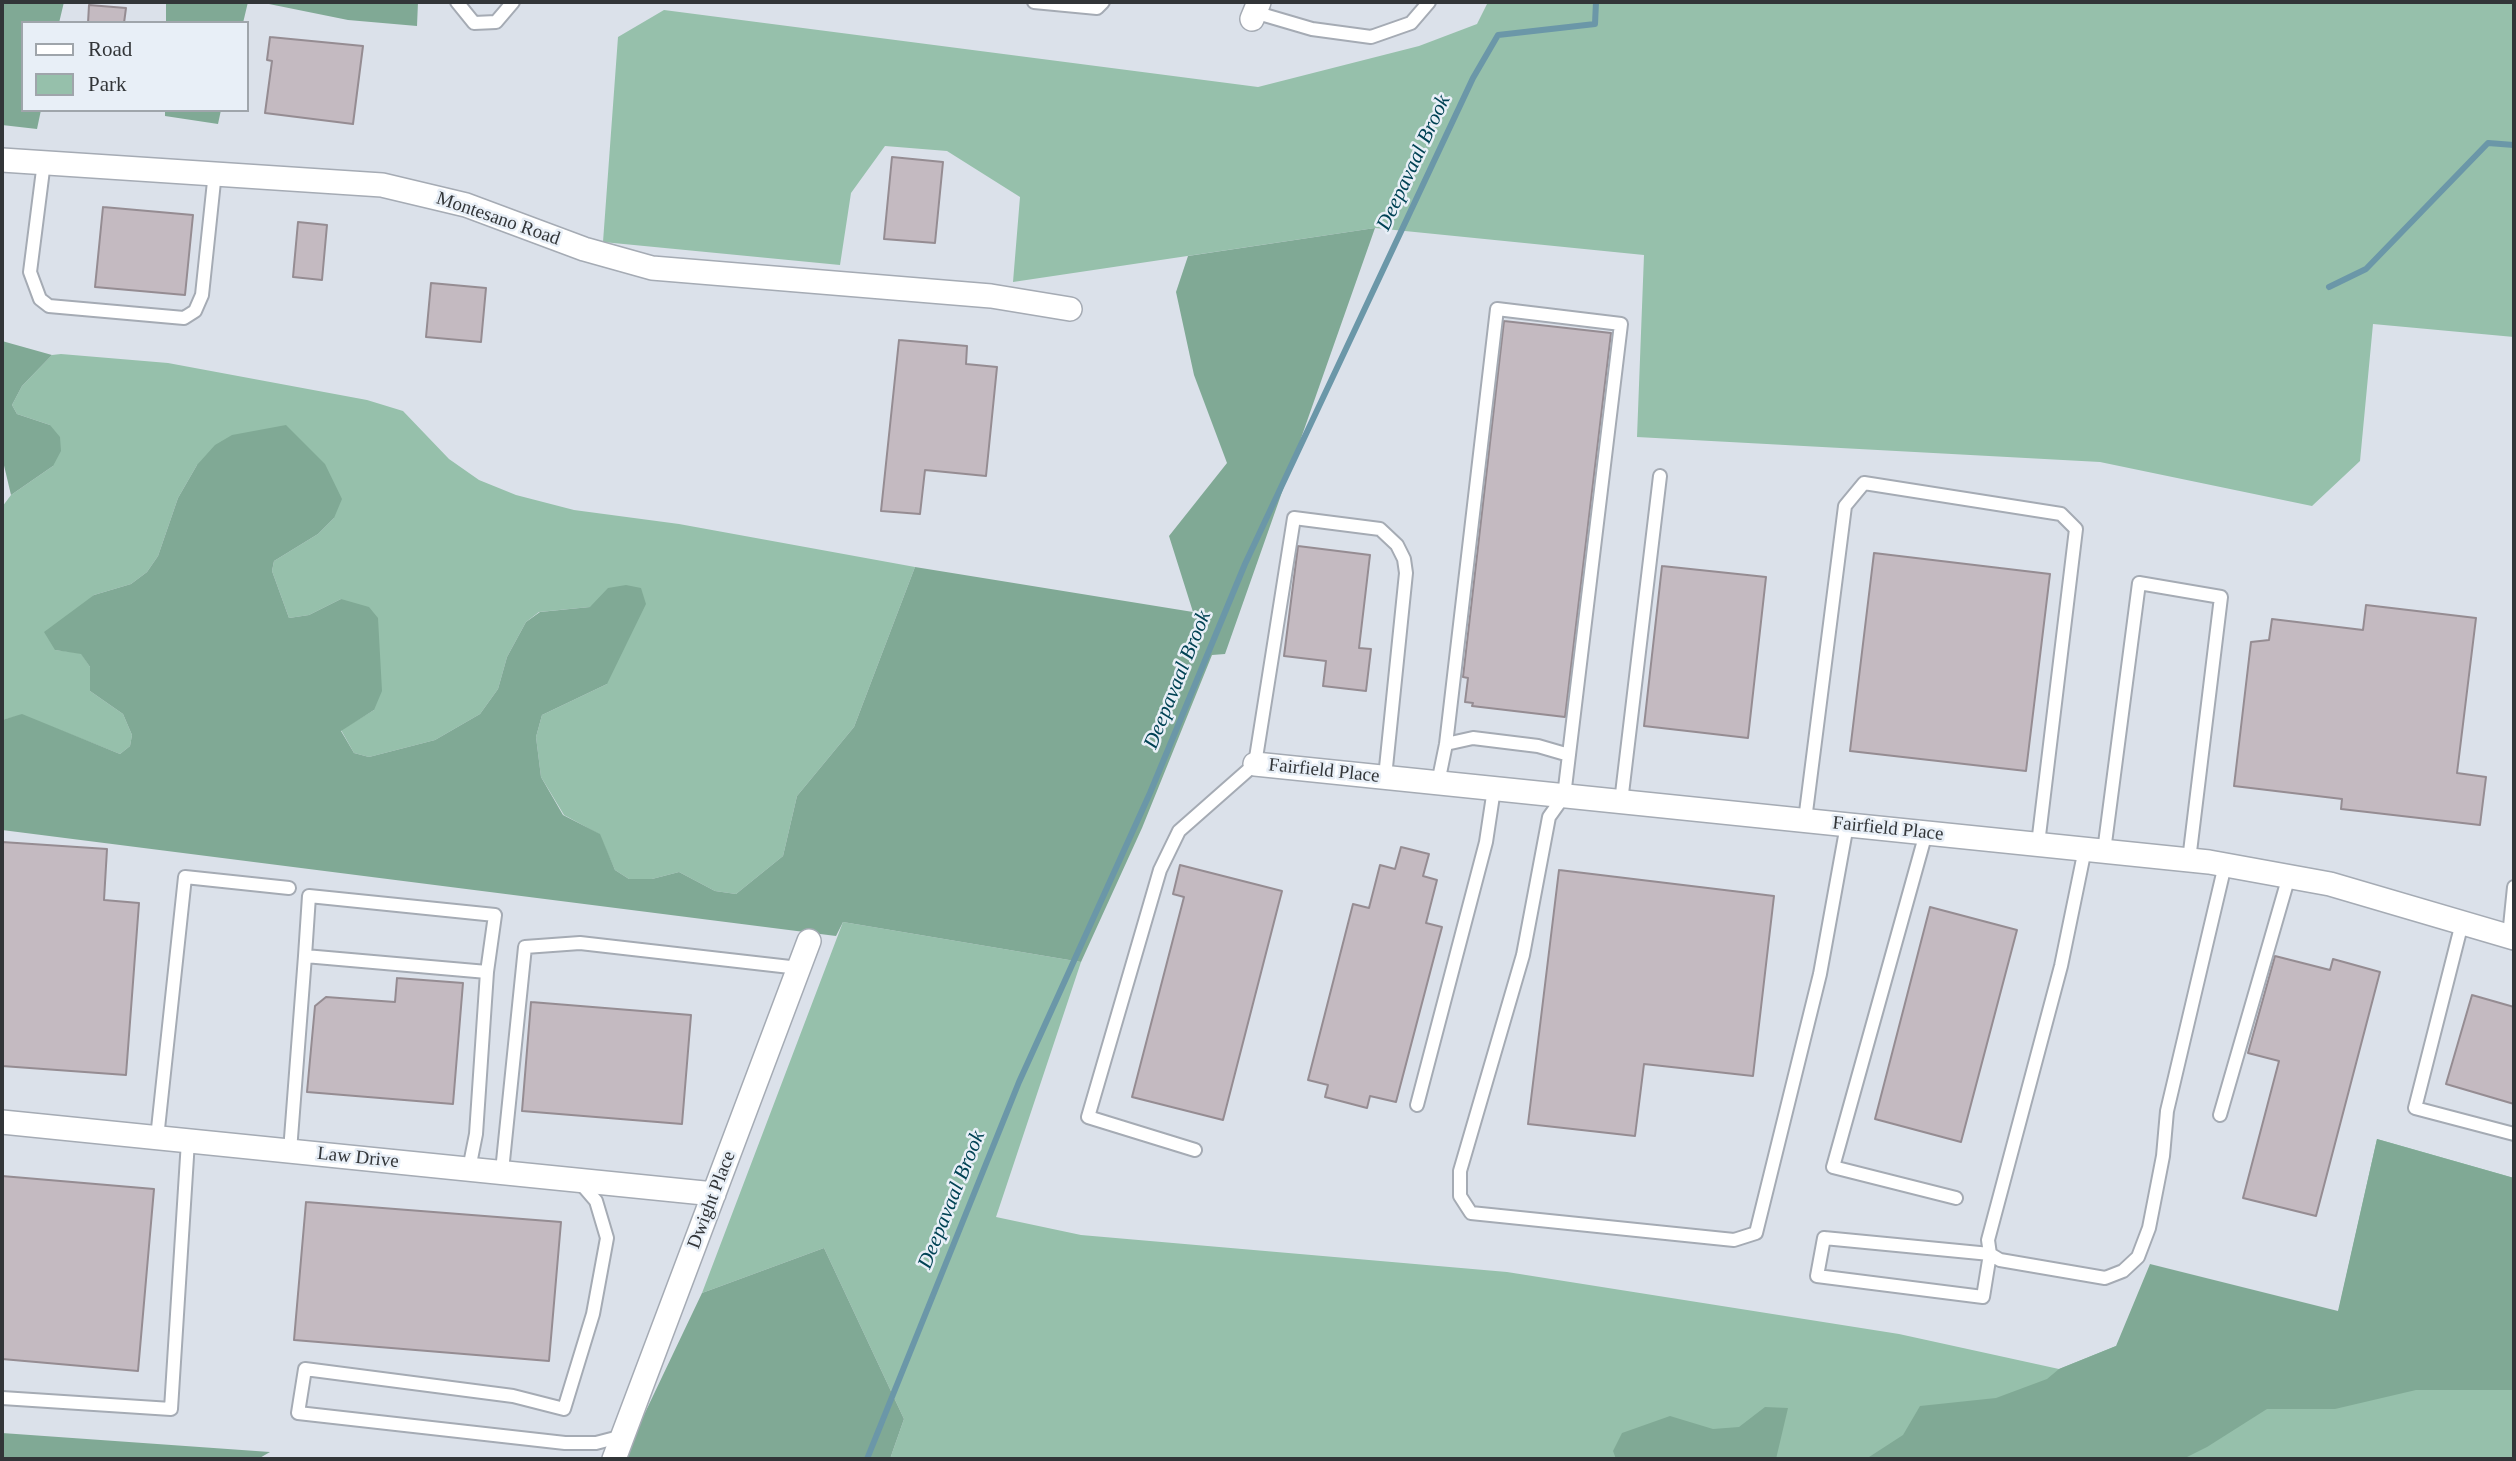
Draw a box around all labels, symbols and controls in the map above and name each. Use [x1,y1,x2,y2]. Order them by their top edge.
legend [21,21,248,112]
text: Road [88,37,132,61]
text: Park [88,72,127,96]
water label: Deepavaal Brook [1372,91,1456,235]
street label: Montesano Road [433,187,563,251]
water label: Deepavaal Brook [1139,607,1217,753]
street label: Fairfield Place [1267,754,1381,788]
street label: Fairfield Place [1831,812,1945,846]
water label: Deepavaal Brook [913,1127,991,1273]
street label: Law Drive [316,1142,400,1174]
street label: Dwight Place [683,1148,741,1252]

